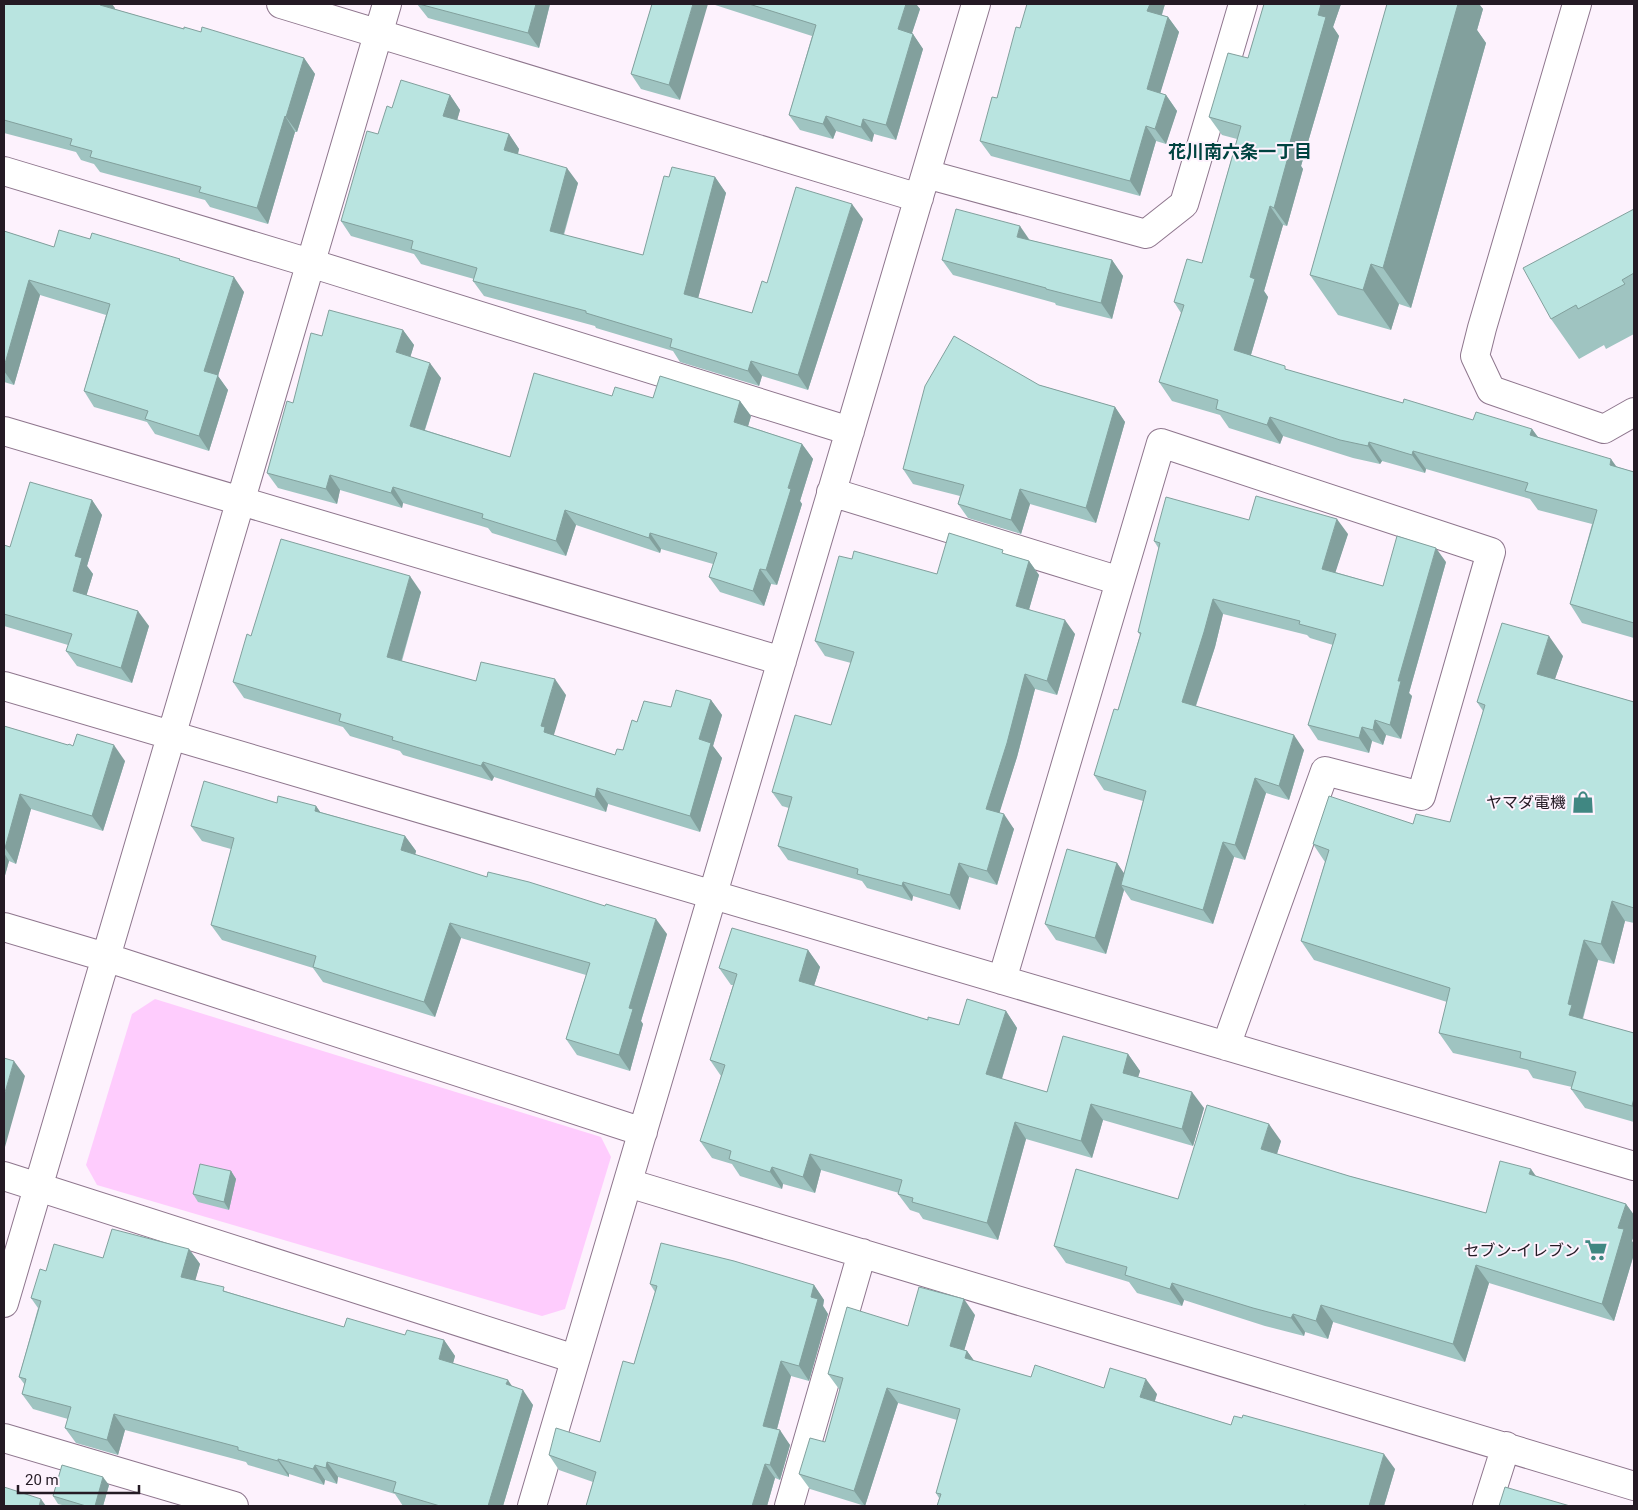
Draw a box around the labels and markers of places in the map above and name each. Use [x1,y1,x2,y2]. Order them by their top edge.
shop icon: ヤマダ電機 [1570,789,1596,815]
place label: ヤマダ電機 [1486,793,1566,812]
supermarket icon: セブン-イレブン [1583,1237,1609,1263]
place label: セブン-イレブン [1464,1241,1580,1260]

